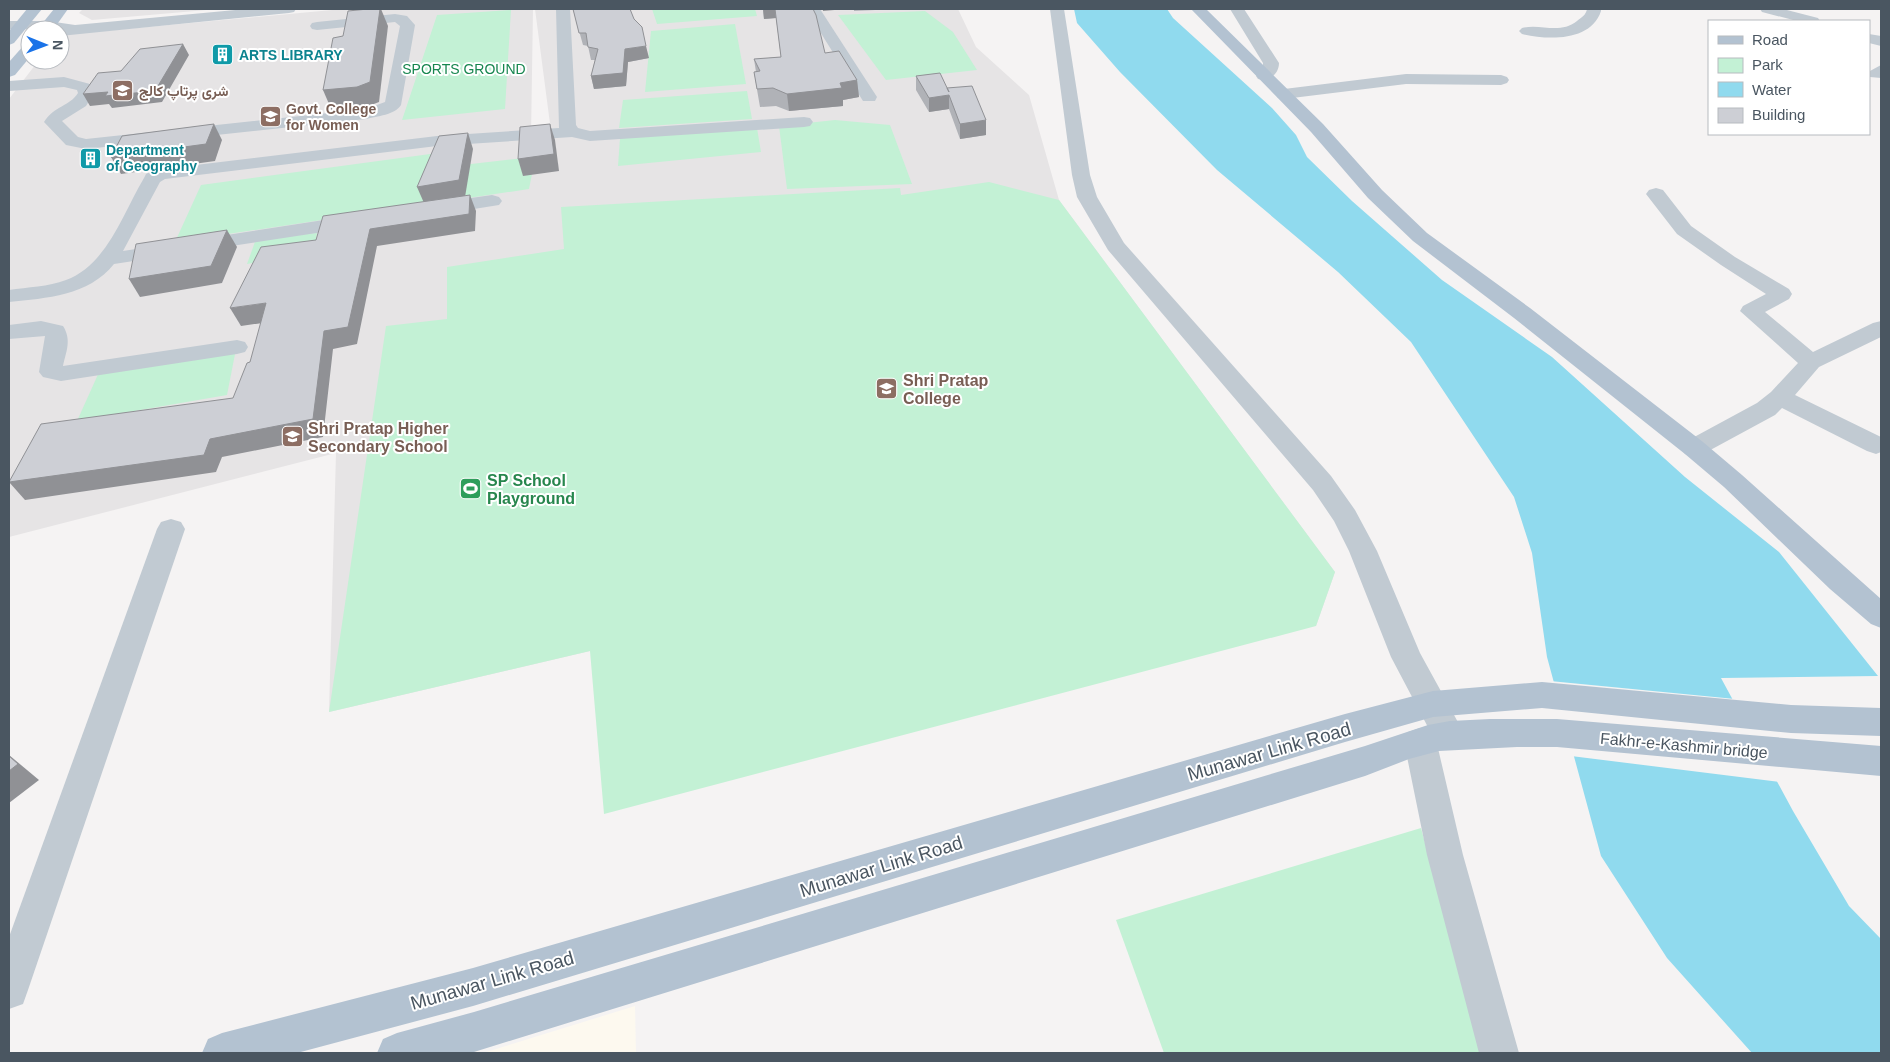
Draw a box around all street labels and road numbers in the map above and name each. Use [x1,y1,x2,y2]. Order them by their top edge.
street label: Munawar Link Road [1185,718,1353,785]
street label: Fakhr-e-Kashmir bridge [1600,730,1769,761]
street label: Munawar Link Road [797,832,965,901]
street label: Munawar Link Road [408,947,576,1014]

